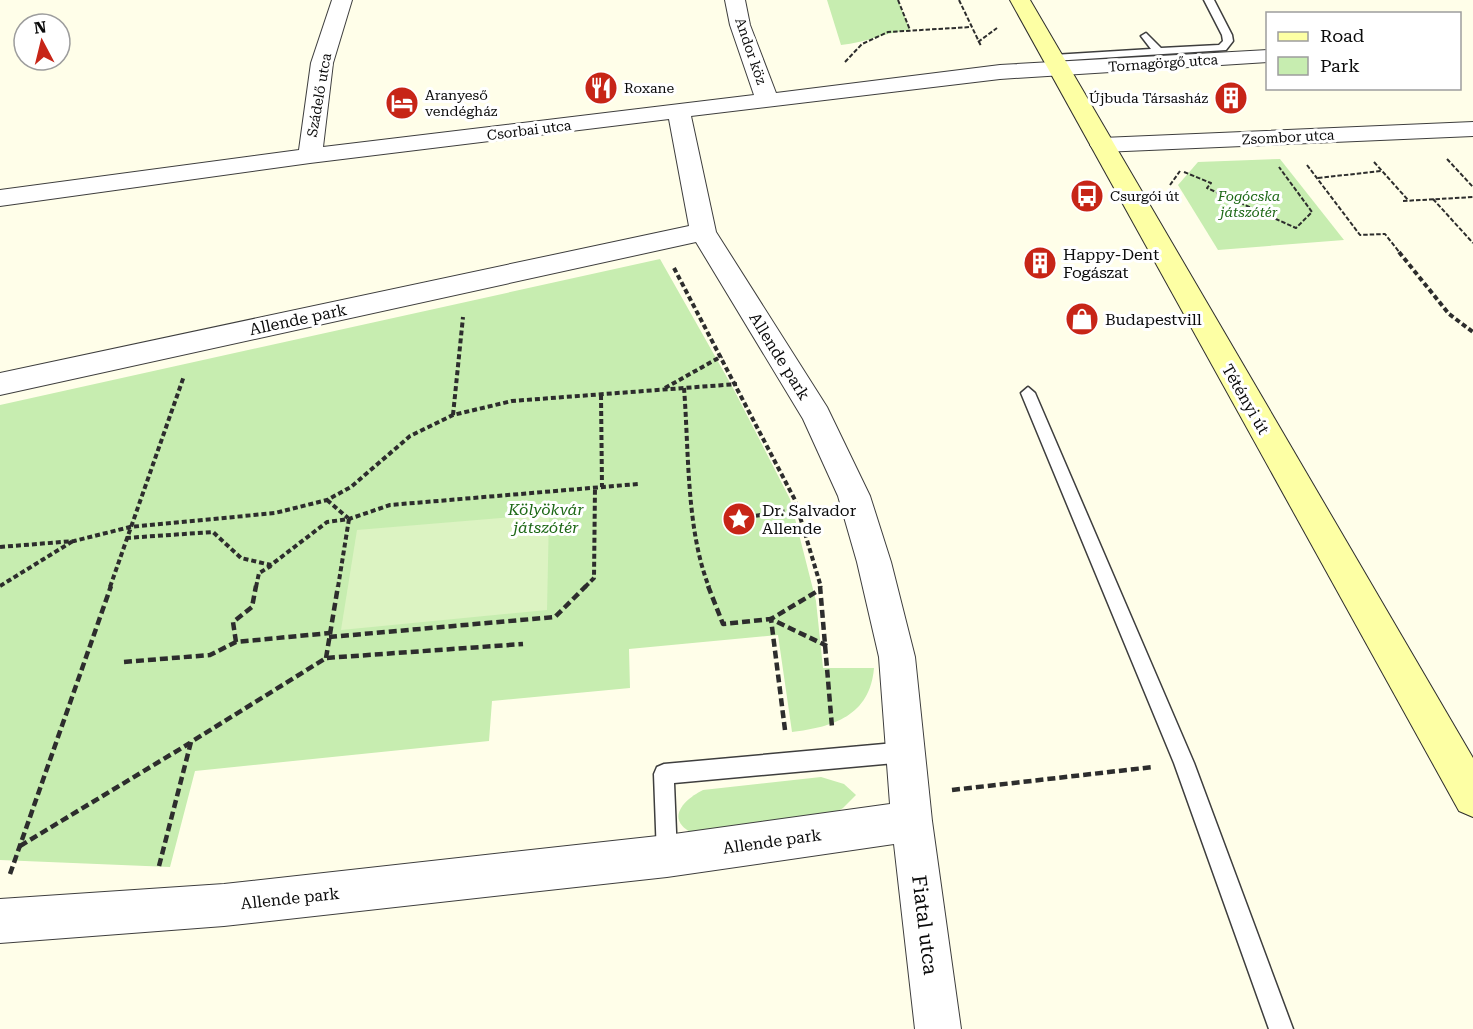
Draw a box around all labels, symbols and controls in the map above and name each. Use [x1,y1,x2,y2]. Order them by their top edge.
north arrow [12,12,72,72]
legend [1266,12,1461,90]
street label: Andor köz [732,16,770,87]
text: N [33,17,48,38]
text: Road [1320,25,1365,46]
street label: Szádelő utca [304,51,334,138]
street label: Tornagörgő utca [1108,51,1219,75]
text: Park [1320,55,1360,76]
restaurant icon: Roxane [583,70,619,106]
place label: Roxane [624,80,675,96]
building icon: Újbuda Társasház [1213,80,1249,116]
hotel icon: Aranyeső vendégház [384,85,420,121]
place label: Aranyeső vendégház [425,87,498,119]
place label: Újbuda Társasház [1089,90,1208,106]
street label: Csorbai utca [486,117,573,143]
street label: Zsombor utca [1241,127,1335,147]
bus stop icon: Csurgói út [1069,178,1105,214]
place label: Csurgói út [1110,188,1179,204]
park label: Fogócska játszótér [1217,188,1280,220]
building icon: Happy-Dent Fogászat [1022,245,1058,281]
place label: Happy-Dent Fogászat [1063,245,1159,282]
street label: Allende park [248,300,349,339]
shop icon: Budapestvill [1064,301,1100,337]
street label: Allende park [745,309,814,403]
place label: Budapestvill [1105,310,1202,329]
street label: Tétényi út [1218,361,1273,438]
park label: Kölyökvár játszótér [507,500,584,537]
place icon: Dr. Salvador Allende [721,501,757,537]
place label: Dr. Salvador Allende [762,501,857,538]
street label: Allende park [722,825,823,858]
street label: Fiatal utca [907,874,943,976]
street label: Allende park [240,884,340,913]

